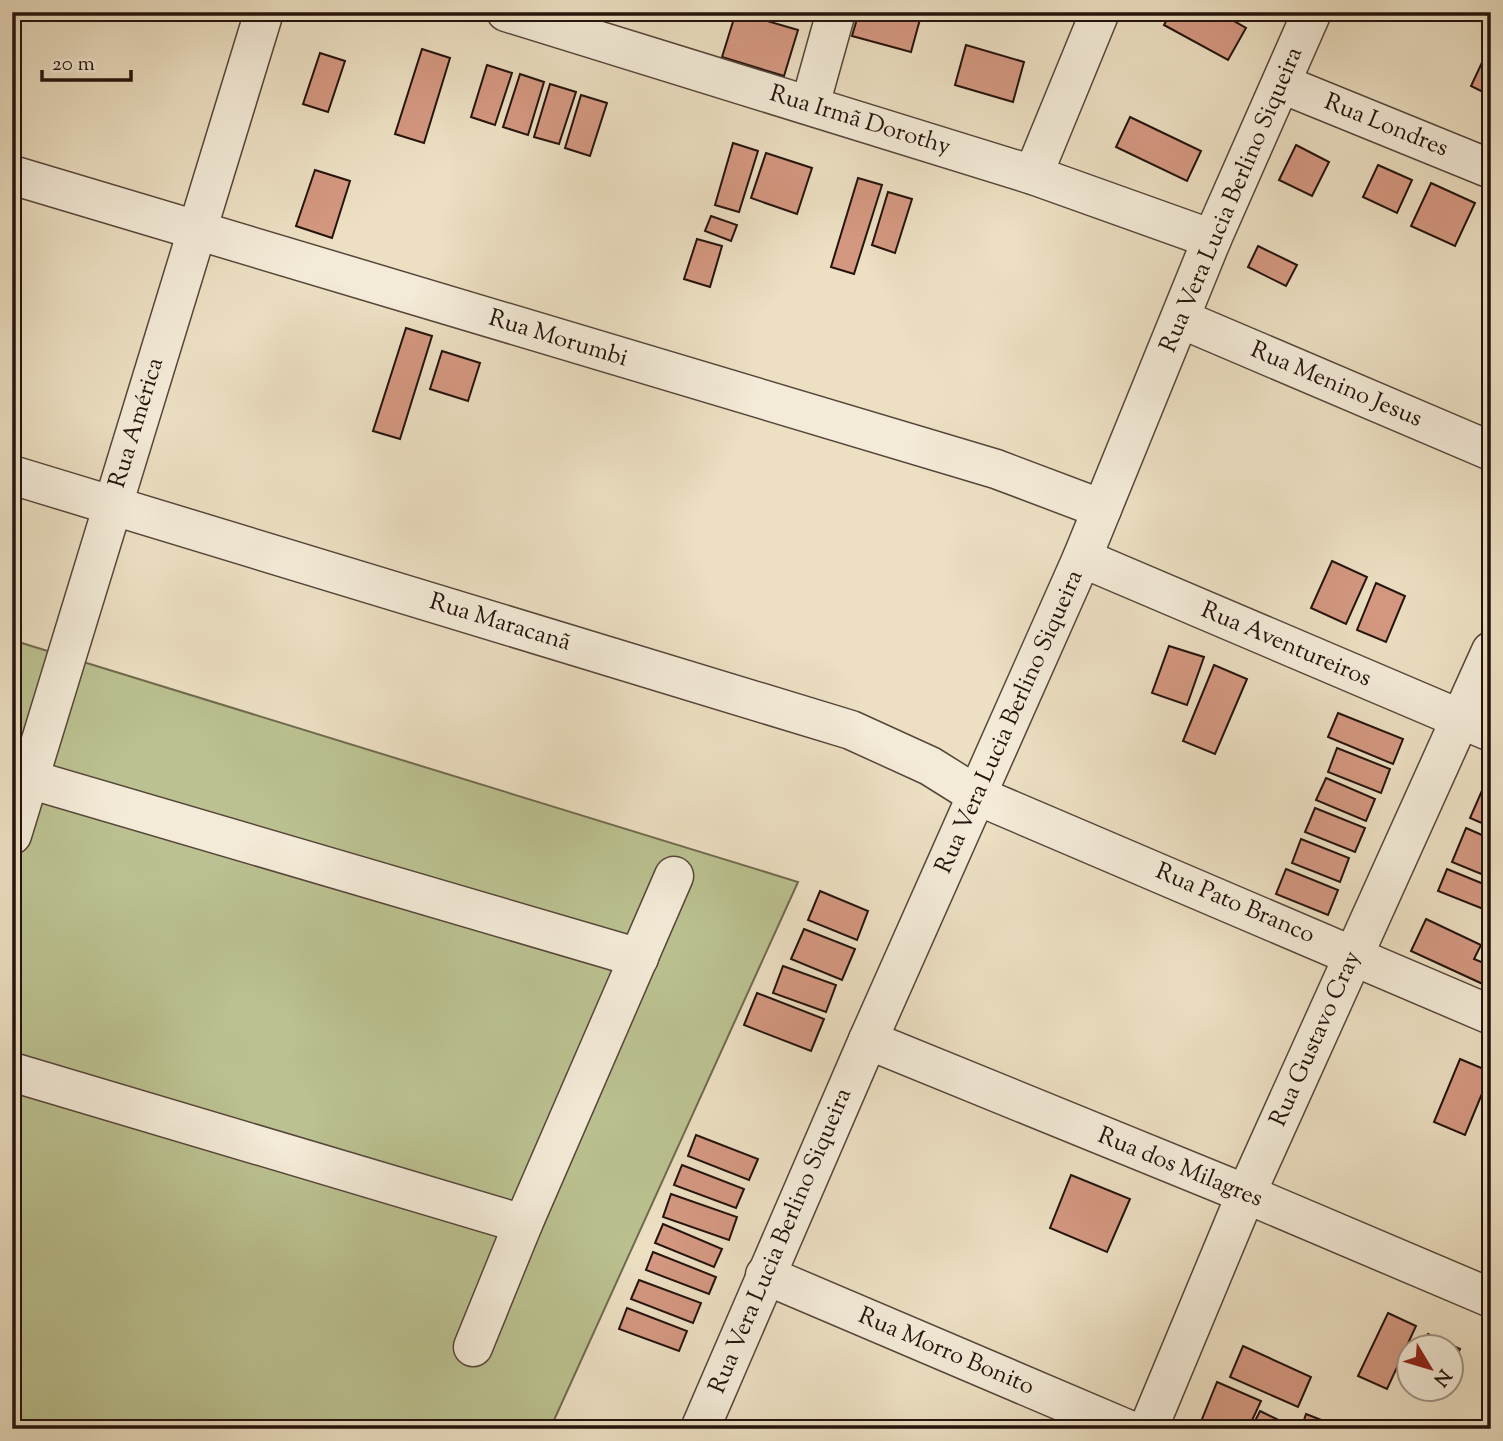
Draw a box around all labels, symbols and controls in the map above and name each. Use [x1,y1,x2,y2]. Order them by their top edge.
scale bar [42,38,131,82]
street label: Rua Vera Lucia Berlino Siqueira [1152,42,1312,358]
text: 20 m [52,50,95,80]
street label: Rua Irmã Dorothy [765,77,955,165]
street label: Rua Londres [1319,86,1453,166]
street label: Rua Morumbi [484,302,632,376]
street label: Rua Menino Jesus [1245,334,1427,436]
street label: Rua América [101,354,173,492]
street label: Rua Vera Lucia Berlino Siqueira [928,565,1092,879]
street label: Rua Maracanã [425,585,575,661]
street label: Rua Aventureiros [1196,594,1376,696]
street label: Rua Pato Branco [1150,855,1320,953]
street label: Rua Gustavo Cray [1262,946,1370,1132]
street label: Rua Vera Lucia Berlino Siqueira [701,1083,861,1399]
street label: Rua dos Milagres [1092,1119,1268,1217]
street label: Rua Morro Bonito [853,1300,1039,1404]
north arrow [1394,1332,1464,1402]
text: N [1426,1363,1457,1391]

